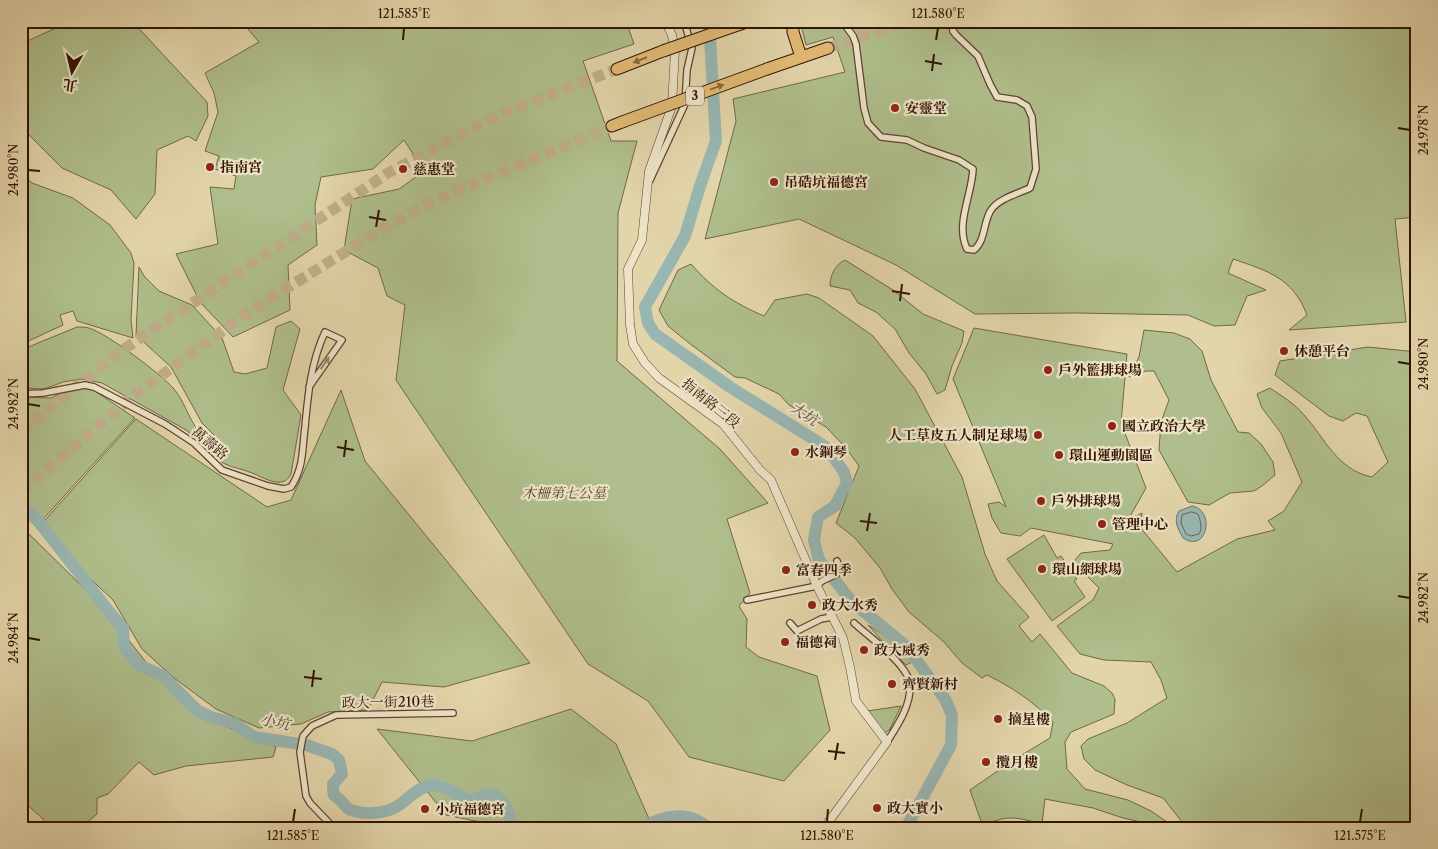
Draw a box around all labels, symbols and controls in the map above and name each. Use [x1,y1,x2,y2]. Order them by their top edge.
text: 121.585°E [378,6,430,21]
text: 121.580°E [911,6,965,21]
north arrow [48,48,98,98]
one-way arrow [632,56,647,64]
text: 北 [62,75,78,95]
one-way arrow [710,83,725,91]
road number: 3 [686,86,704,105]
place label: 安靈堂 [905,99,947,117]
marker: 安靈堂 [889,102,901,114]
text: 24.978°N [1416,105,1431,155]
text: 24.980°N [6,144,21,196]
place label: 指南宮 [220,158,262,176]
place label: 慈惠堂 [413,160,455,178]
marker: 指南宮 [204,161,216,173]
marker: 慈惠堂 [397,163,409,175]
place label: 吊硞坑福德宮 [784,173,868,191]
marker: 吊硞坑福德宮 [768,176,780,188]
text: 24.980°N [1416,338,1431,390]
place label: 休憩平台 [1294,342,1350,360]
marker: 休憩平台 [1278,345,1290,357]
one-way arrow [320,357,330,370]
place label: 戶外籃排球場 [1058,361,1142,379]
marker: 戶外籃排球場 [1042,364,1054,376]
street label: 指南路三段 [678,374,744,432]
text: 24.982°N [6,378,21,430]
water label: 大坑 [787,398,824,431]
place label: 國立政治大學 [1122,417,1206,435]
marker: 國立政治大學 [1106,420,1118,432]
street label: 萬壽路 [188,423,232,463]
place label: 人工草皮五人制足球場 [888,426,1028,444]
marker: 人工草皮五人制足球場 [1032,429,1044,441]
place label: 水鋼琴 [805,443,847,461]
marker: 水鋼琴 [789,446,801,458]
place label: 環山運動園區 [1069,446,1153,464]
marker: 環山運動園區 [1053,449,1065,461]
park label: 木柵第七公墓 [522,484,608,502]
place label: 戶外排球場 [1051,492,1121,510]
marker: 戶外排球場 [1035,495,1047,507]
place label: 管理中心 [1112,515,1168,533]
marker: 管理中心 [1096,518,1108,530]
place label: 環山網球場 [1052,560,1122,578]
place label: 富春四季 [796,561,852,579]
marker: 環山網球場 [1036,563,1048,575]
marker: 富春四季 [780,564,792,576]
text: 24.982°N [1416,572,1431,624]
place label: 政大水秀 [822,596,878,614]
marker: 政大水秀 [806,599,818,611]
text: 24.984°N [6,612,21,664]
place label: 福德祠 [795,633,837,651]
marker: 福德祠 [779,636,791,648]
place label: 政大威秀 [874,641,930,659]
marker: 政大威秀 [858,644,870,656]
place label: 齊賢新村 [902,675,958,693]
marker: 齊賢新村 [886,678,898,690]
street label: 政大一街210巷 [341,692,435,712]
water label: 小坑 [259,709,294,734]
place label: 摘星樓 [1008,710,1050,728]
marker: 摘星樓 [992,713,1004,725]
place label: 攬月樓 [996,753,1038,771]
marker: 攬月樓 [980,756,992,768]
place label: 政大實小 [887,799,943,817]
place label: 小坑福德宮 [435,800,505,818]
marker: 政大實小 [871,802,883,814]
marker: 小坑福德宮 [419,803,431,815]
text: 121.585°E [267,828,319,843]
text: 121.580°E [800,828,854,843]
text: 121.575°E [1334,828,1386,843]

